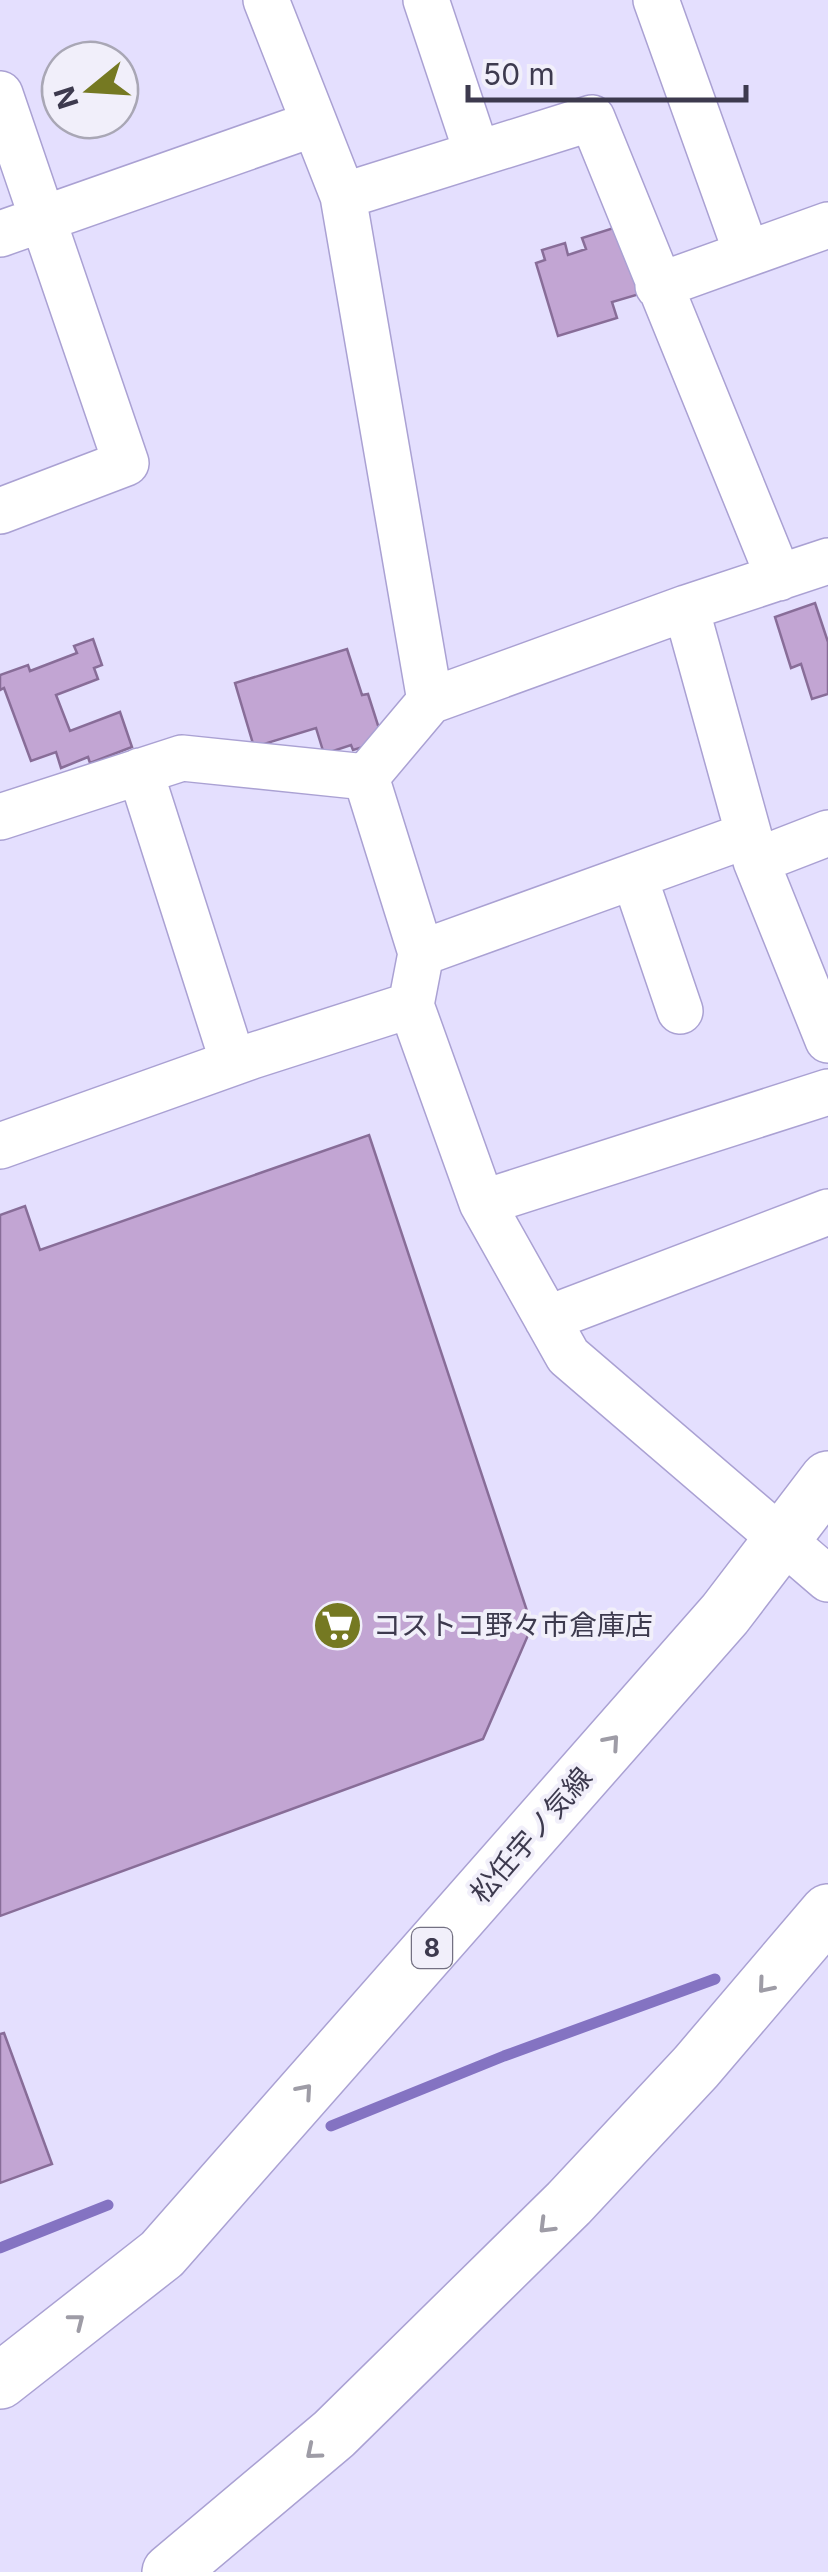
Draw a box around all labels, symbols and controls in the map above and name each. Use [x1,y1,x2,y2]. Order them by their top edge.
north arrow [40,40,140,140]
scale bar [468,40,746,102]
text: 50 m [483,56,555,92]
text: N [47,82,86,113]
supermarket icon: コストコ野々市倉庫店 [312,1599,364,1651]
place label: コストコ野々市倉庫店 [373,1608,653,1642]
one-way arrow [601,1735,619,1754]
street label: 松任宇ノ気線 [463,1760,599,1910]
road number: 8 [412,1928,452,1968]
one-way arrow [758,1974,776,1993]
one-way arrow [294,2084,312,2103]
one-way arrow [539,2214,557,2232]
one-way arrow [66,2315,84,2332]
one-way arrow [306,2440,324,2458]

